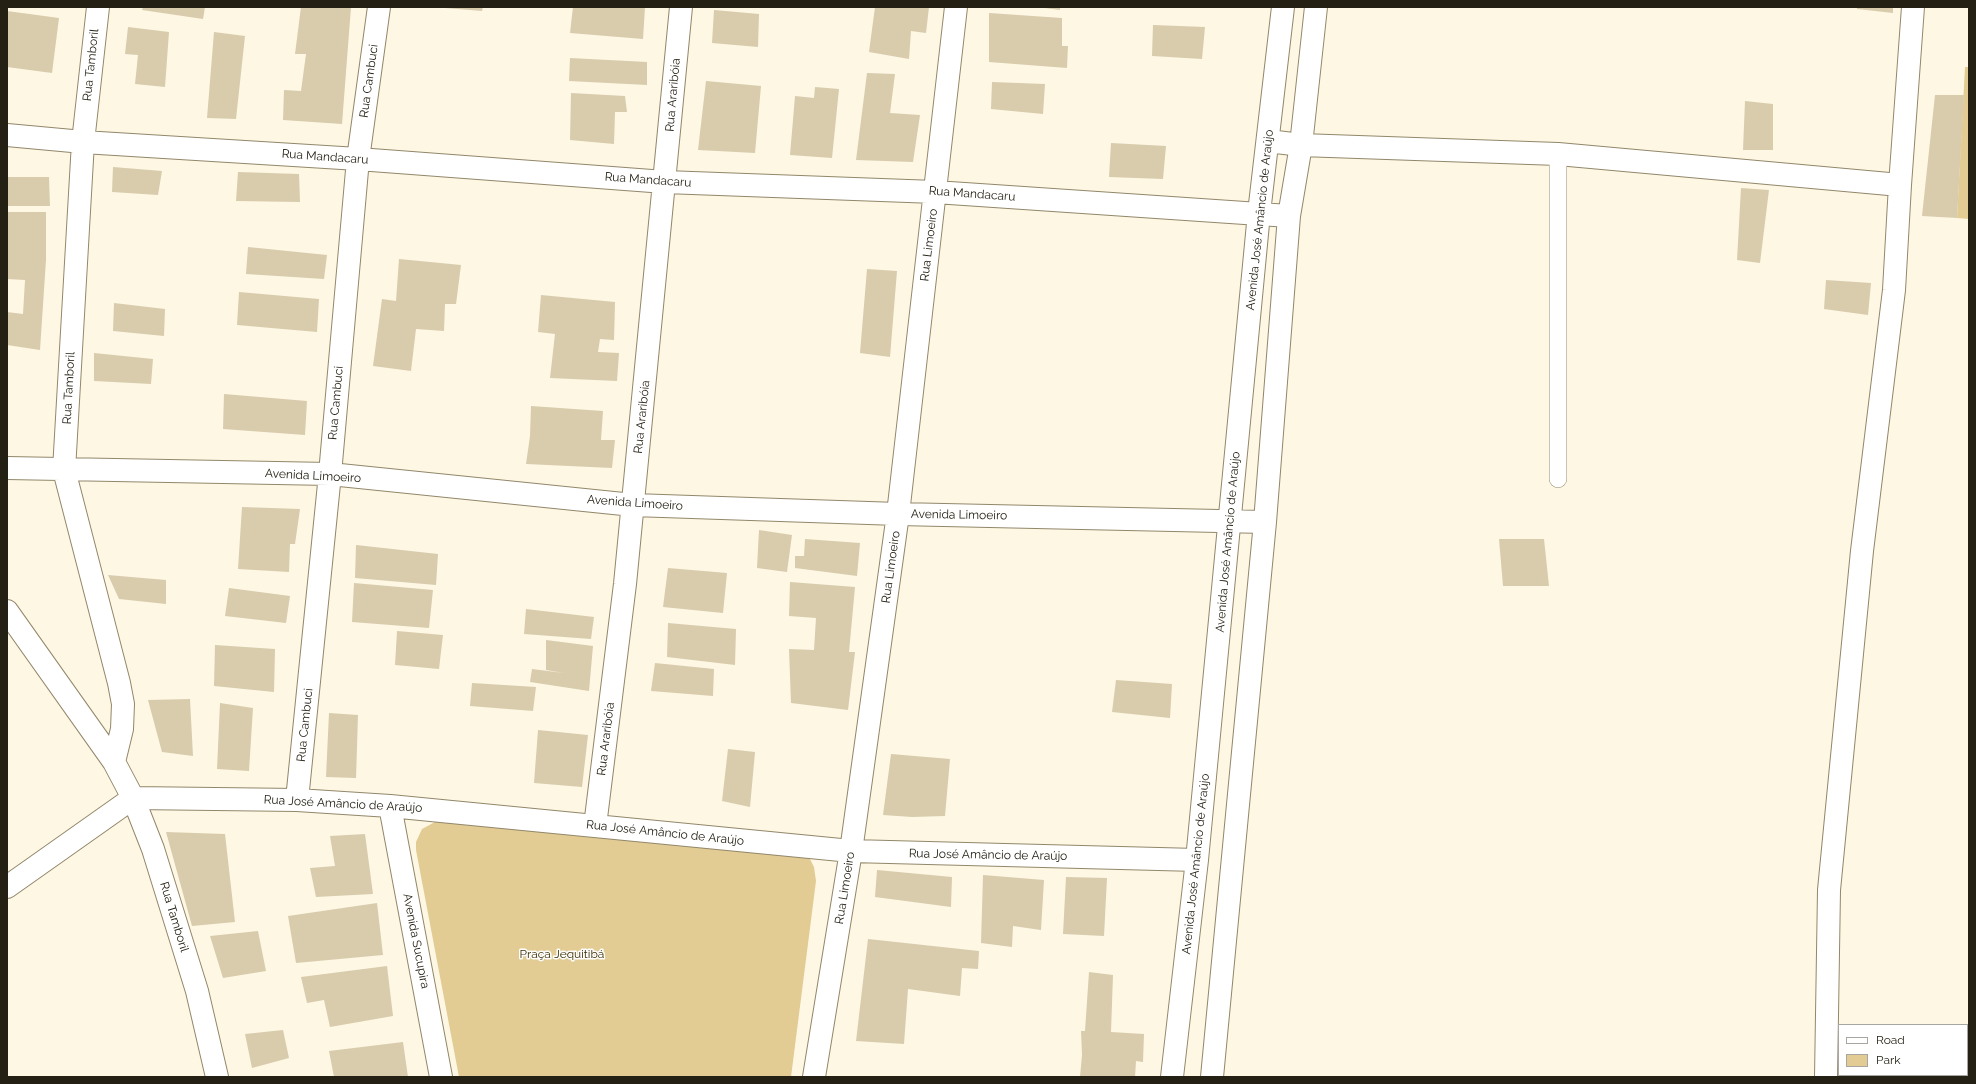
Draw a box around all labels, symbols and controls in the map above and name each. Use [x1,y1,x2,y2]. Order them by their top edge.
street label: Rua Tamboril [80,28,102,102]
street label: Rua Cambuci [357,43,381,119]
street label: Rua Araribóia [663,58,683,132]
street label: Avenida José Amâncio de Araújo [1243,129,1277,311]
street label: Rua Mandacaru [281,147,369,167]
street label: Rua Mandacaru [604,170,692,190]
street label: Rua Mandacaru [928,184,1016,204]
street label: Rua Limoeiro [917,208,941,282]
street label: Rua Tamboril [60,351,78,425]
street label: Rua Cambuci [326,366,346,440]
street label: Rua Araribóia [631,380,653,454]
street label: Avenida José Amâncio de Araújo [1213,451,1243,633]
street label: Avenida Limoeiro [265,466,361,486]
street label: Avenida Limoeiro [587,492,683,514]
street label: Avenida Limoeiro [911,507,1007,523]
street label: Rua Limoeiro [879,530,903,604]
street label: Rua Cambuci [294,687,316,763]
street label: Rua Araribóia [594,701,618,777]
street label: Avenida José Amâncio de Araújo [1179,773,1213,955]
street label: Rua José Amâncio de Araújo [263,793,423,815]
street label: Rua José Amâncio de Araújo [585,818,745,848]
street label: Rua José Amâncio de Araújo [909,846,1067,864]
street label: Rua Limoeiro [832,851,858,925]
street label: Rua Tamboril [156,880,192,954]
street label: Avenida Sucupira [400,892,432,990]
park label: Praça Jequitibá [520,947,604,961]
legend [1838,1024,1968,1076]
text: Road [1876,1033,1905,1047]
text: Park [1876,1053,1901,1067]

